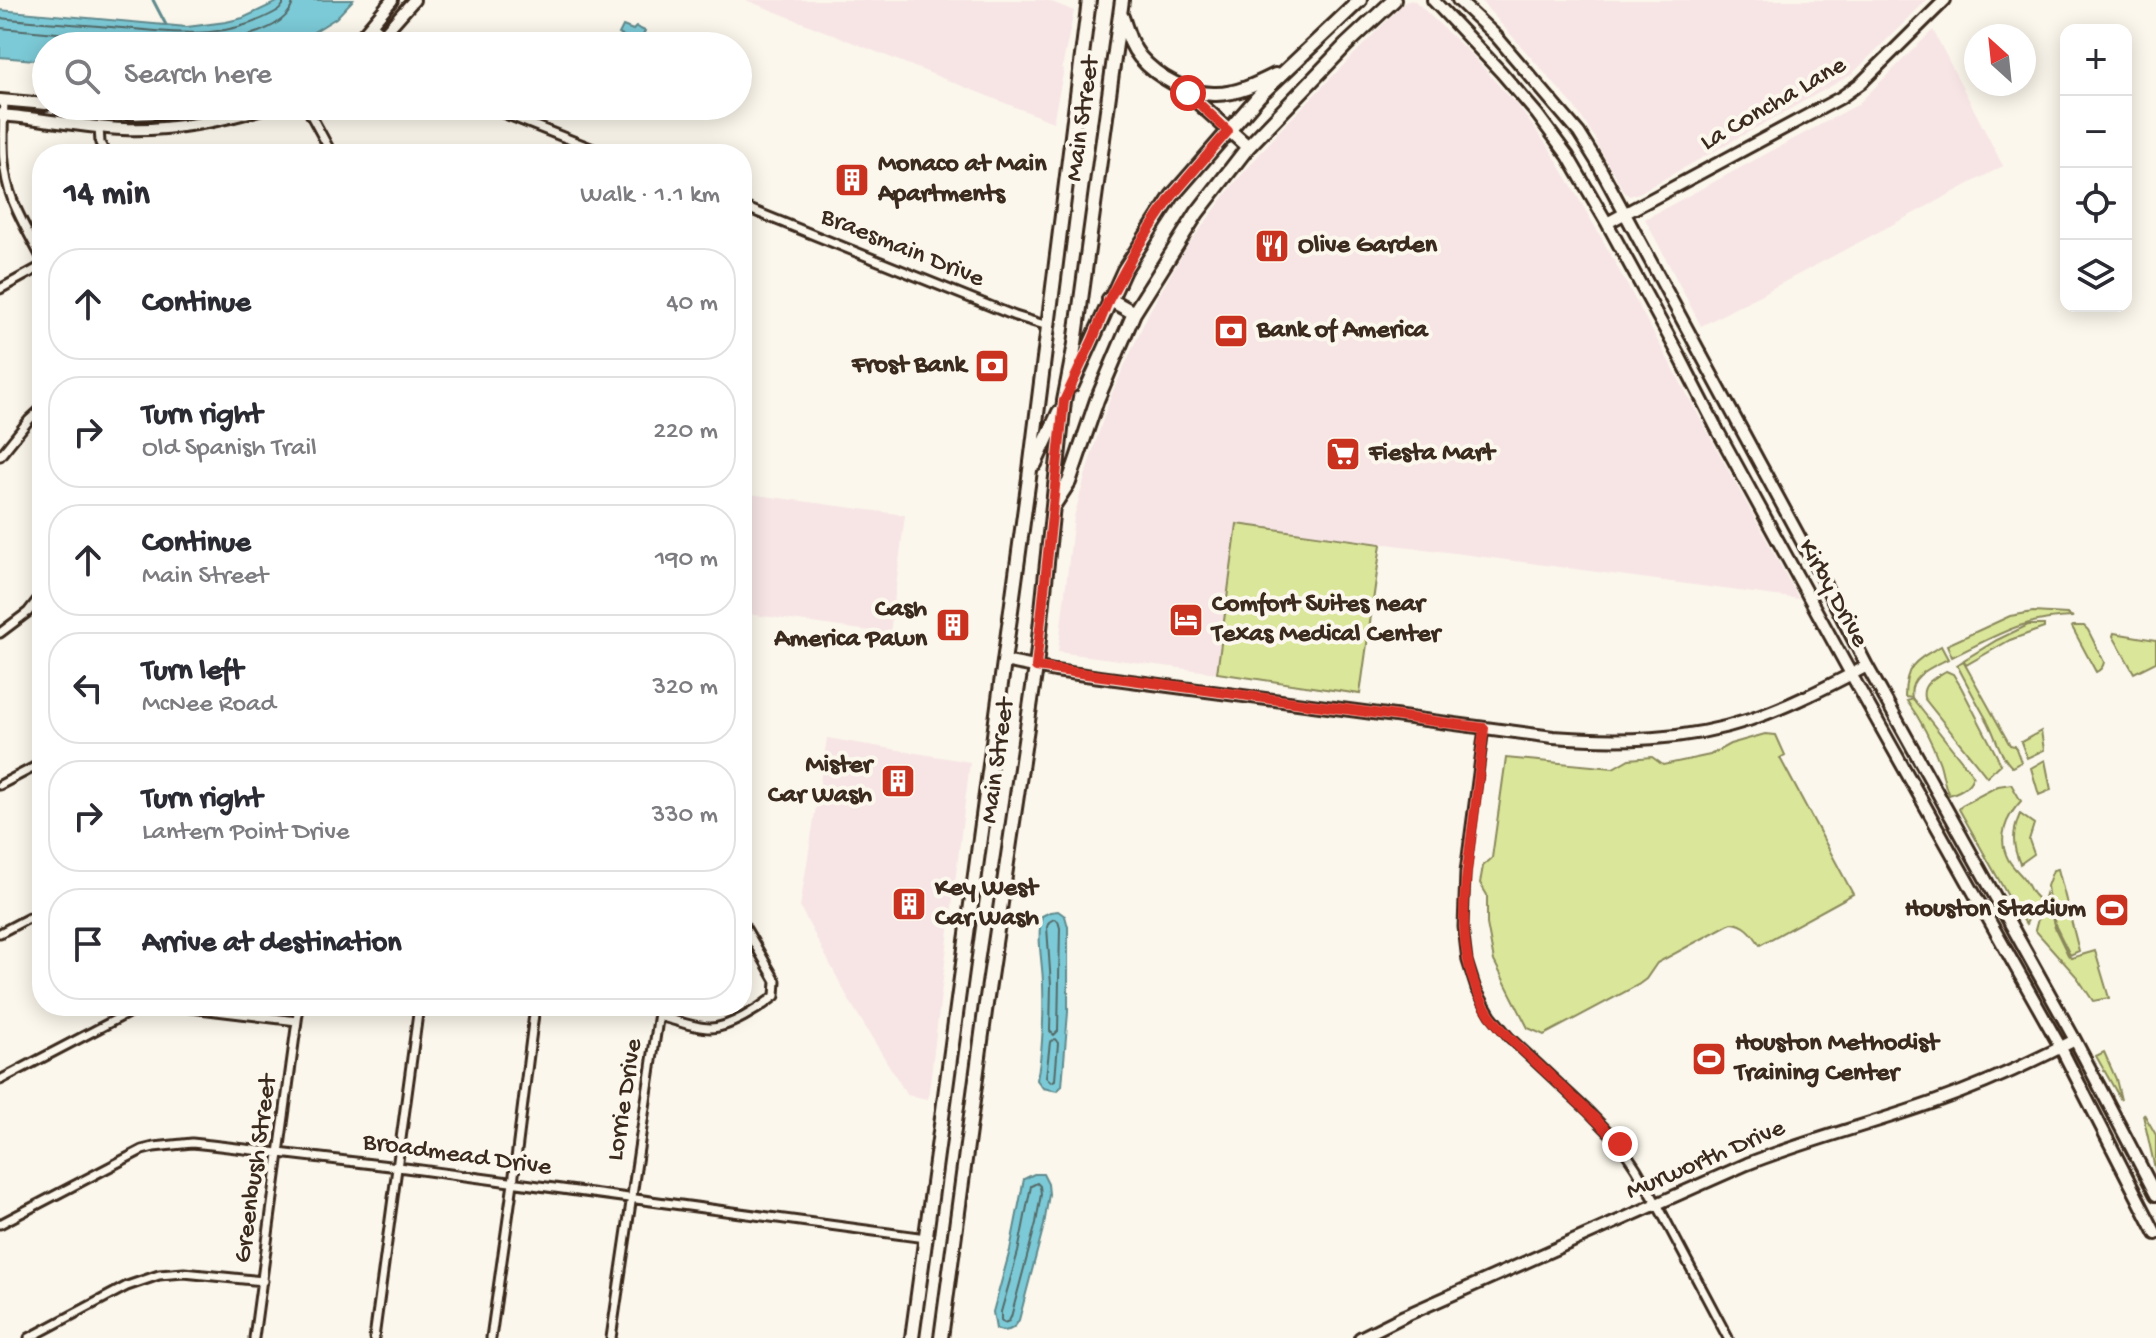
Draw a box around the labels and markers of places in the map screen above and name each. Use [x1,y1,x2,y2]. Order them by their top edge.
place label: Monaco at Main Apartments [877,150,1047,211]
building icon: Monaco at Main Apartments [833,161,871,199]
restaurant icon: Olive Garden [1253,227,1291,265]
place label: Olive Garden [1298,231,1438,262]
bank icon: Bank of America [1212,312,1250,350]
place label: Bank of America [1256,316,1429,347]
bank icon: Frost Bank [973,347,1011,385]
place label: Frost Bank [851,351,969,382]
supermarket icon: Fiesta Mart [1324,435,1362,473]
place label: Fiesta Mart [1368,439,1497,470]
place label: Comfort Suites near Texas Medical Center [1210,590,1443,651]
place label: Cash America Pawn [773,595,928,656]
hotel icon: Comfort Suites near Texas Medical Center [1167,601,1205,639]
building icon: Cash America Pawn [934,606,972,644]
place label: Mister Car Wash [768,751,875,812]
building icon: Mister Car Wash [879,762,917,800]
place label: Key West Car Wash [934,874,1040,935]
building icon: Key West Car Wash [890,885,928,923]
sports icon: Houston Stadium [2093,891,2131,929]
place label: Houston Stadium [1905,895,2087,926]
place label: Houston Methodist Training Center [1733,1029,1941,1090]
sports icon: Houston Methodist Training Center [1690,1040,1728,1078]

